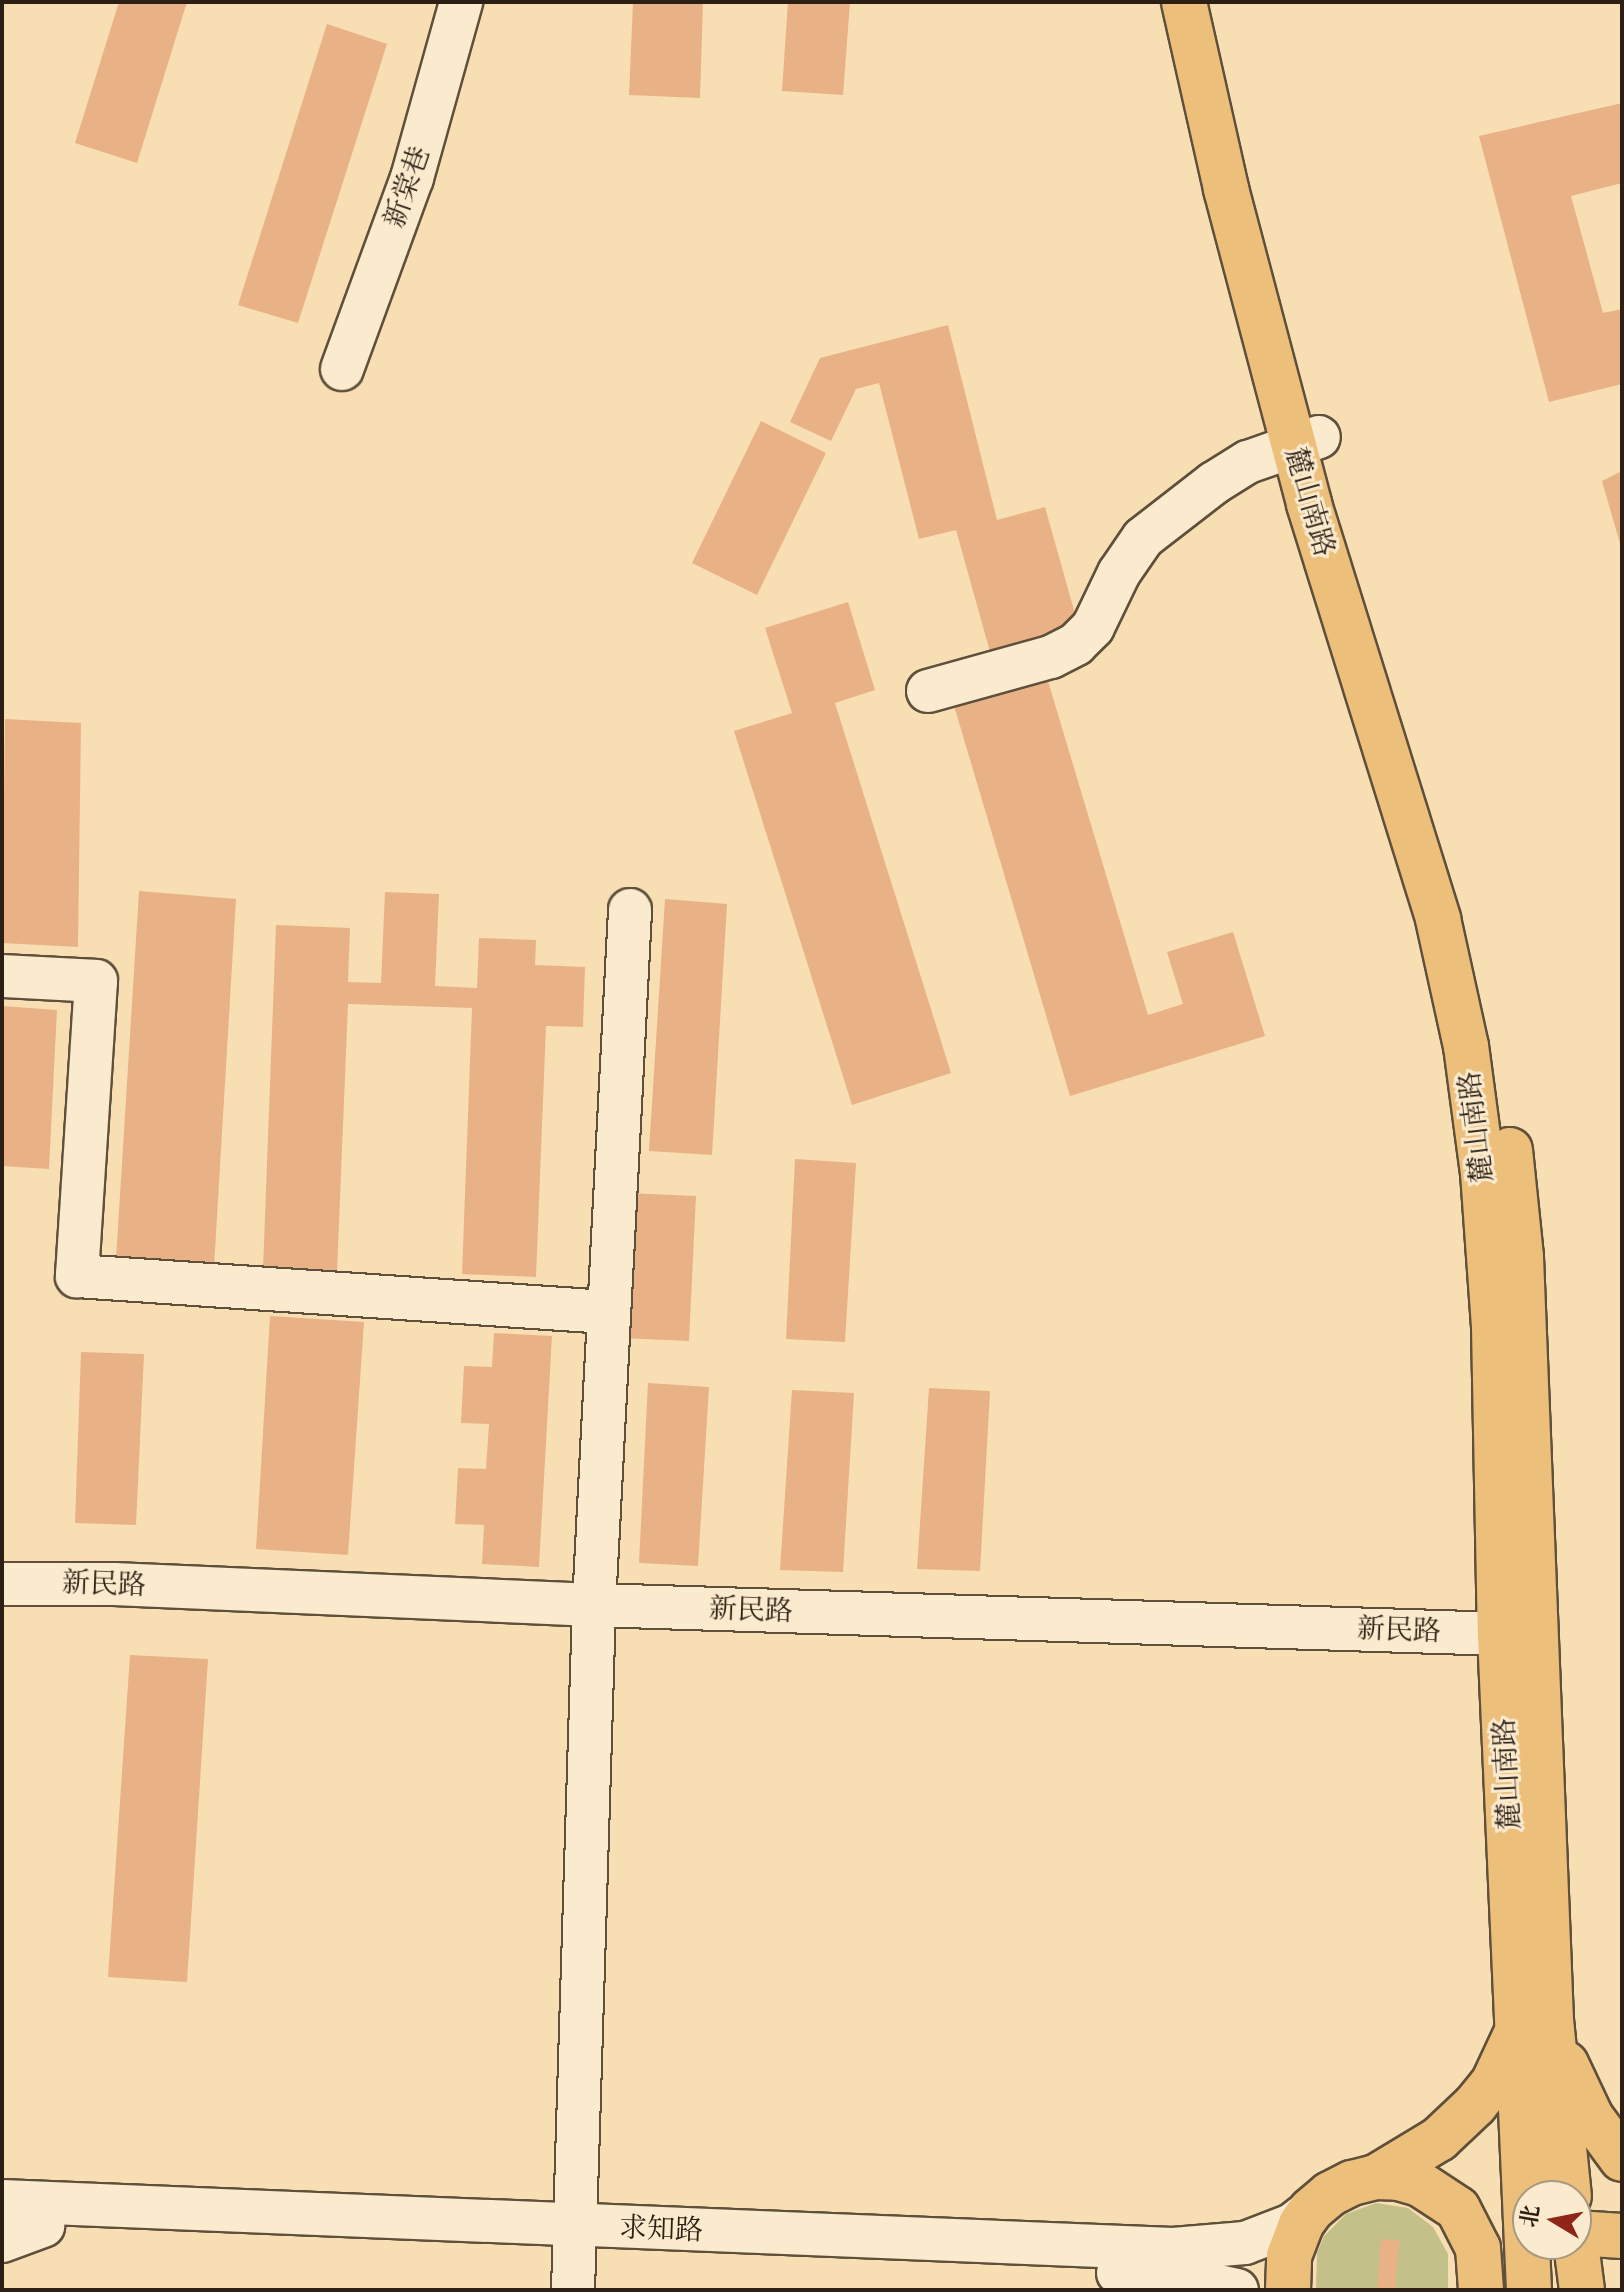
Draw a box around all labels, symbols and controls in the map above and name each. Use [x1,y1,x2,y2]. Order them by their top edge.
street label: 新棠巷 [377,142,437,232]
street label: 麓山南路 [1278,444,1342,560]
street label: 麓山南路 [1453,1069,1499,1185]
street label: 新民路 [61,1566,147,1602]
street label: 新民路 [708,1592,794,1628]
street label: 新民路 [1356,1612,1442,1648]
street label: 麓山南路 [1487,1717,1527,1831]
north arrow [1512,2180,1592,2260]
text: 北 [1516,2203,1545,2229]
street label: 求知路 [618,2211,704,2247]

